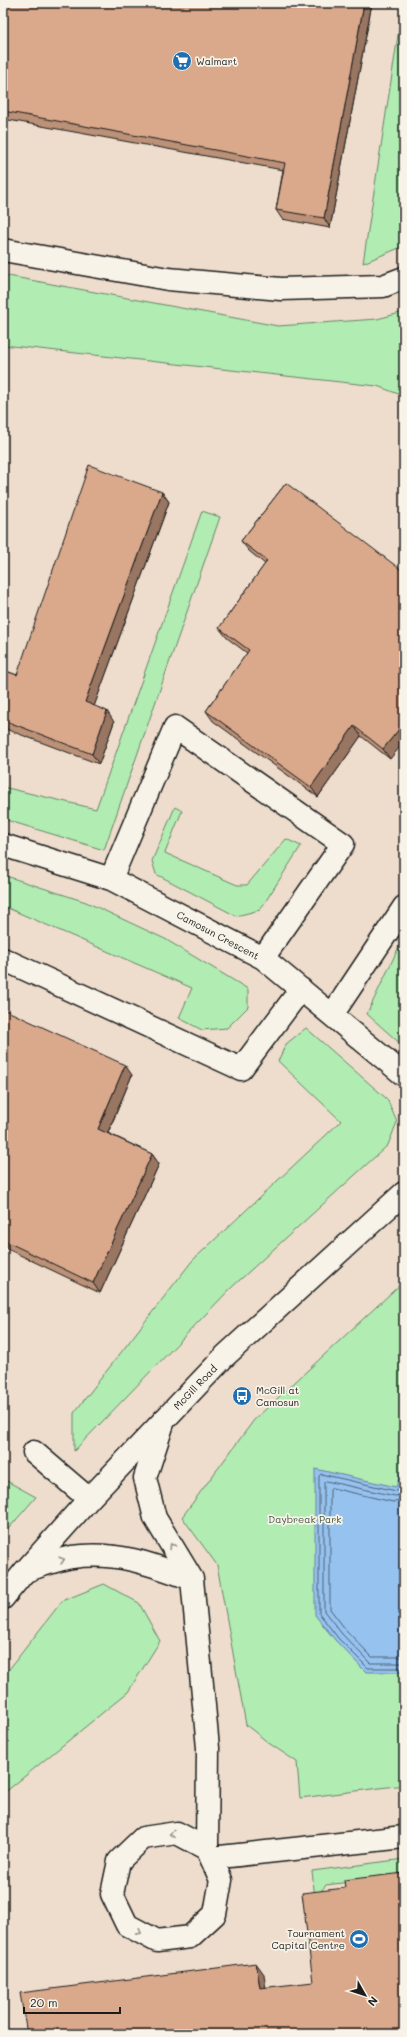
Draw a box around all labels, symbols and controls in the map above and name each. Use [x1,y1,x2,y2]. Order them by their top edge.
supermarket icon: Walmart [171,50,193,72]
place label: Walmart [196,54,237,68]
street label: Camosun Crescent [174,907,262,963]
street label: McGill Road [170,1361,220,1413]
place label: McGill at Camosun [256,1383,299,1409]
bus stop icon: McGill at Camosun [231,1385,253,1407]
park label: Daybreak Park [268,1512,342,1526]
one-way arrow [169,1543,176,1550]
one-way arrow [58,1556,65,1565]
one-way arrow [169,1830,175,1839]
place label: Tournament Capital Centre [272,1926,345,1952]
one-way arrow [135,1927,142,1934]
sports icon: Tournament Capital Centre [348,1928,370,1950]
north arrow [345,1975,385,2015]
scale bar [24,1989,120,2015]
text: 20 m [30,1994,58,2010]
text: N [365,1994,382,2010]

